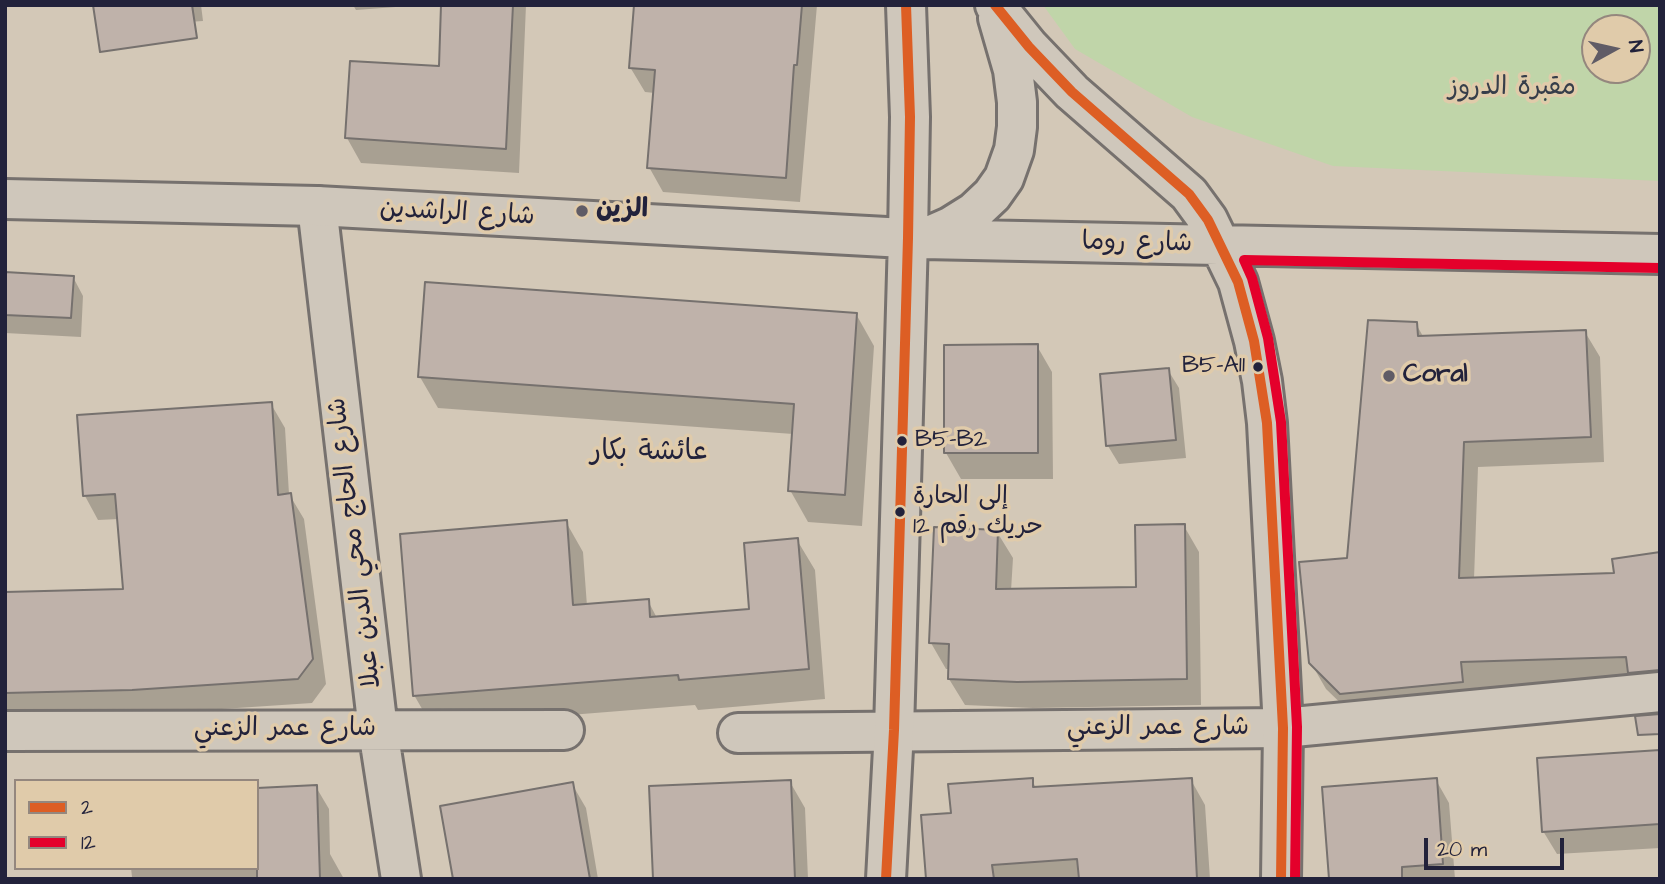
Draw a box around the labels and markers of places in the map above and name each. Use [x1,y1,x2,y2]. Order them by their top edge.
place label: الزين [596,195,648,227]
marker: الزين [574,203,590,219]
place label: B5-A11 [1182,353,1245,381]
marker: B5-A11 [1251,360,1265,374]
place label: Coral [1403,360,1468,392]
marker: Coral [1381,368,1397,384]
place label: B5-B2 [915,427,987,455]
marker: B5-B2 [895,434,909,448]
place label: إلی الحارة حريك رقم 12 [913,484,1043,540]
marker: إلی الحارة حريك رقم 12 [893,505,907,519]

